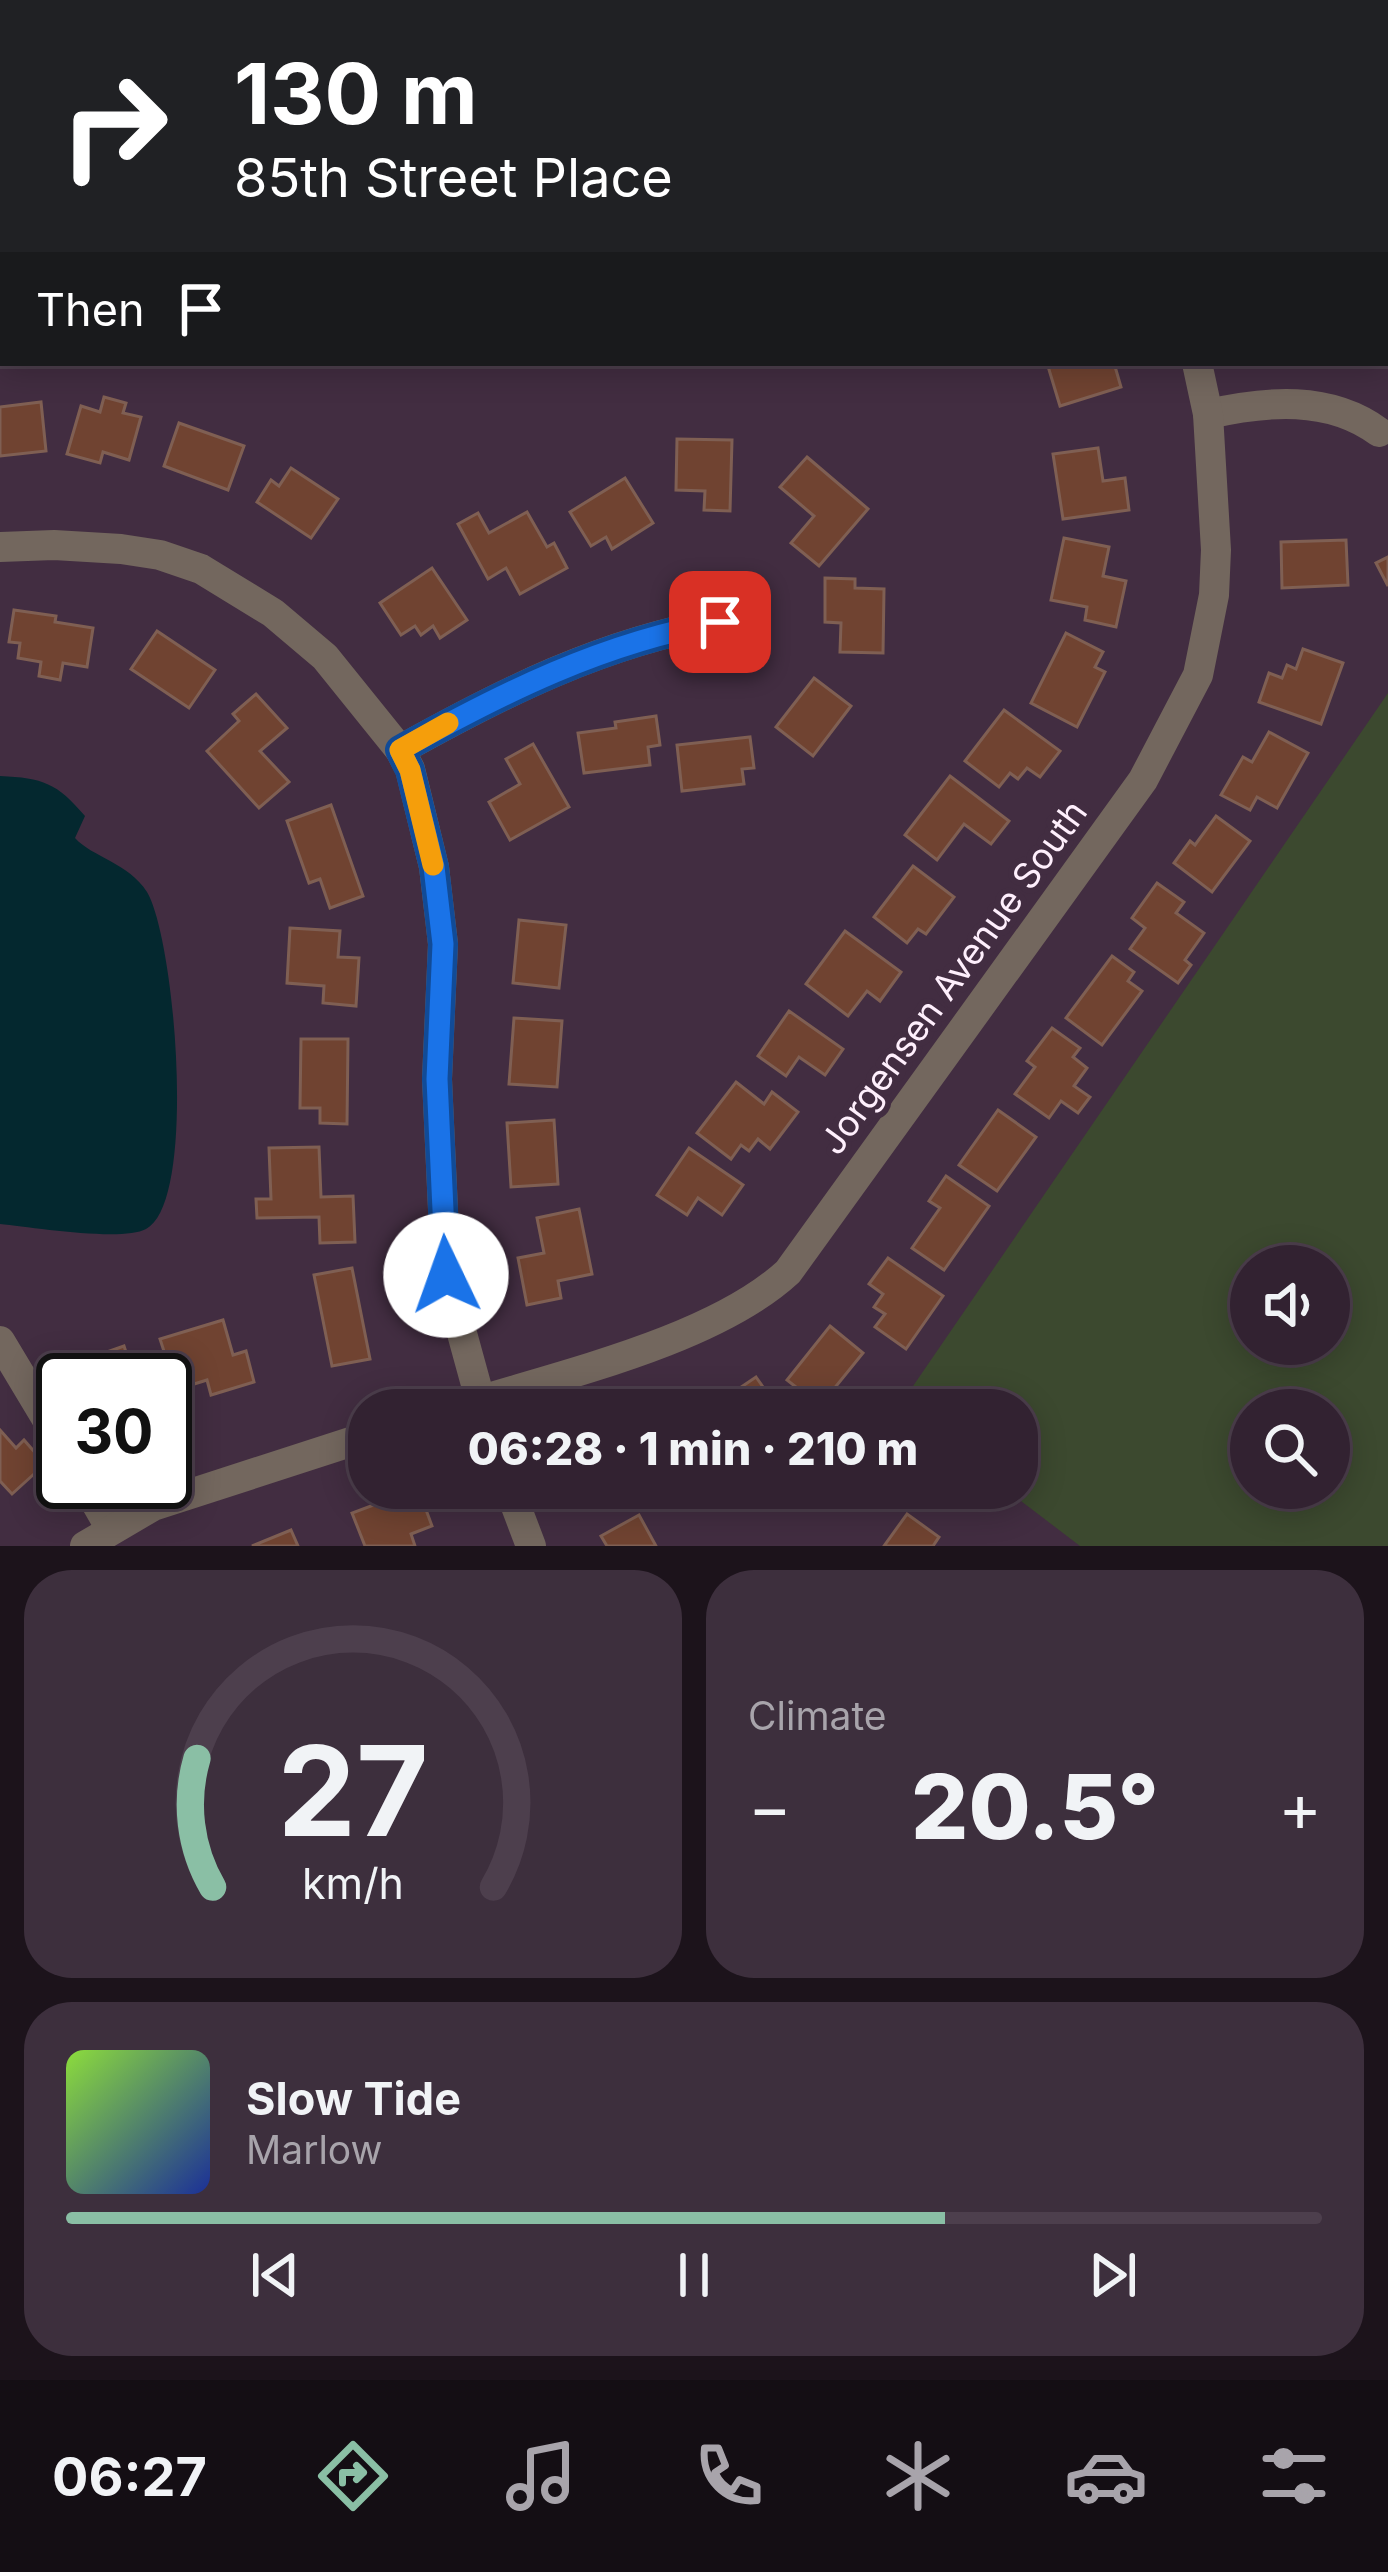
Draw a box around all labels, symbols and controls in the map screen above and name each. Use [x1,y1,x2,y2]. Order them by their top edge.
text: 130 m [234,43,478,144]
icon: right [36,48,192,204]
text: 85th Street Place [234,145,673,210]
icon: arrive [168,276,234,342]
text: Then [36,282,144,337]
pin [669,571,771,673]
icon: arrive [687,589,753,655]
street label: Jorgensen Avenue South [810,792,1096,1162]
position arrow [383,1212,509,1338]
map controls [1230,1245,1350,1509]
button: sound [1230,1245,1350,1365]
speed limit sign: 30 [36,1353,192,1509]
button: search [1230,1389,1350,1509]
text: 06:28 · 1 min · 210 m [468,1421,918,1476]
text: Climate [748,1692,887,1739]
text: 27 [277,1715,429,1866]
text: 20.5° [911,1752,1159,1861]
text: − [748,1767,792,1847]
text: + [1278,1767,1322,1847]
text: km/h [302,1857,404,1909]
text: Slow Tide [246,2071,461,2126]
text: Marlow [246,2126,382,2173]
icon: previous [242,2242,308,2308]
icon: pause [661,2242,727,2308]
icon: next [1080,2242,1146,2308]
icon: directions [311,2434,395,2518]
icon: music [499,2434,583,2518]
icon: phone [687,2434,771,2518]
icon: climate [876,2434,960,2518]
icon: car [1064,2434,1148,2518]
icon: filters [1252,2434,1336,2518]
text: 06:27 [52,2444,207,2509]

